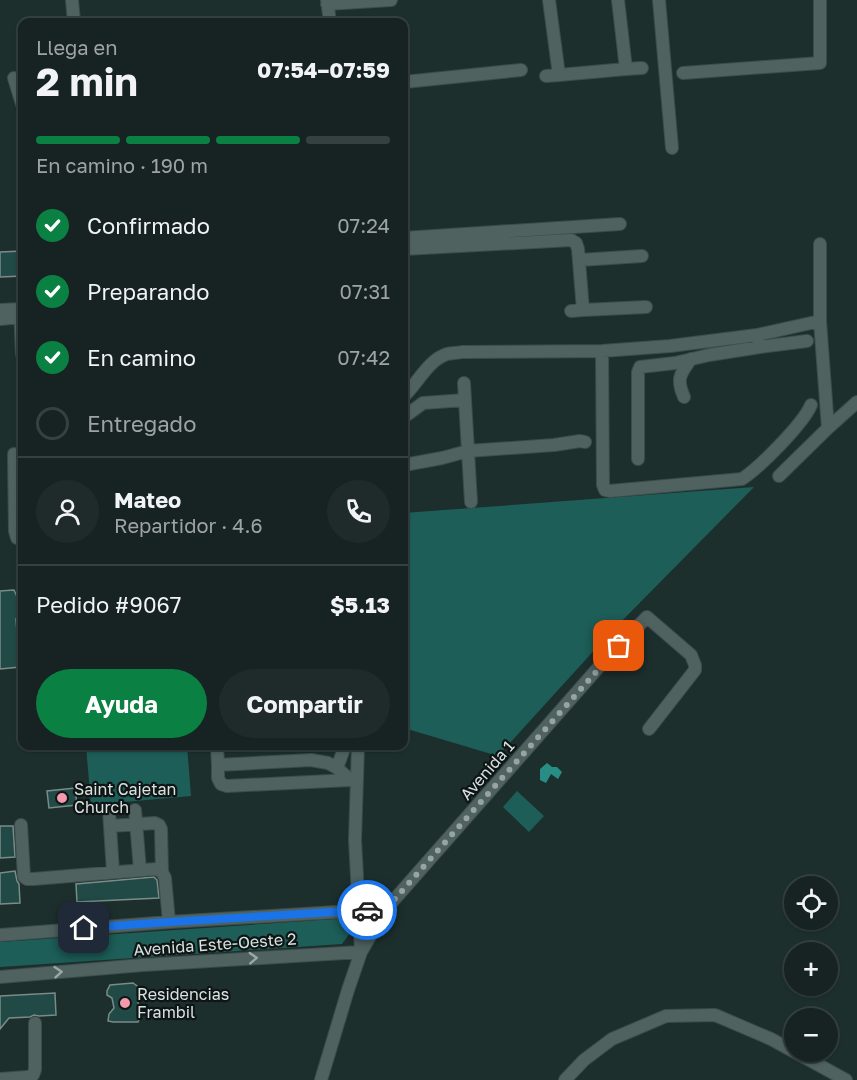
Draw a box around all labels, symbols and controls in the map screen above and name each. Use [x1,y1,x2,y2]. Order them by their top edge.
text: Llega en [36,35,118,59]
text: 07:54–07:59 [257,56,390,83]
text: 2 min [36,58,138,105]
text: En camino · 190 m [36,153,208,177]
icon: check [36,209,69,242]
text: Confirmado [87,212,210,239]
text: 07:24 [337,213,390,237]
icon: check [36,275,69,308]
text: Preparando [87,278,210,305]
text: 07:31 [340,279,390,303]
icon: check [36,341,69,374]
text: En camino [87,344,196,371]
text: 07:42 [337,345,390,369]
text: Entregado [87,410,196,437]
button: person [36,480,99,543]
button: phone [327,480,390,543]
text: Mateo [114,486,181,513]
text: Repartidor · 4.6 [114,513,263,537]
text: Pedido #9067 [36,591,182,618]
text: $5.13 [330,591,390,618]
pin [593,620,644,671]
icon: bag [602,629,635,662]
button: Ayuda [36,669,207,738]
button: Compartir [219,669,390,738]
street label: Avenida 1 [456,736,518,804]
place label: Saint Cajetan Church [74,779,176,817]
marker: Saint Cajetan Church [55,791,69,805]
map controls [784,876,838,1062]
button: locate [784,876,838,930]
courier [337,880,397,940]
icon: car [351,894,384,927]
pin [58,902,109,953]
icon: home [67,911,100,944]
street label: Avenida Este-Oeste 2 [133,928,297,960]
button: + [784,942,838,996]
one-way arrow [248,952,257,965]
one-way arrow [54,966,63,979]
place label: Residencias Frambil [137,984,229,1022]
marker: Residencias Frambil [118,996,132,1010]
button: − [784,1008,838,1062]

